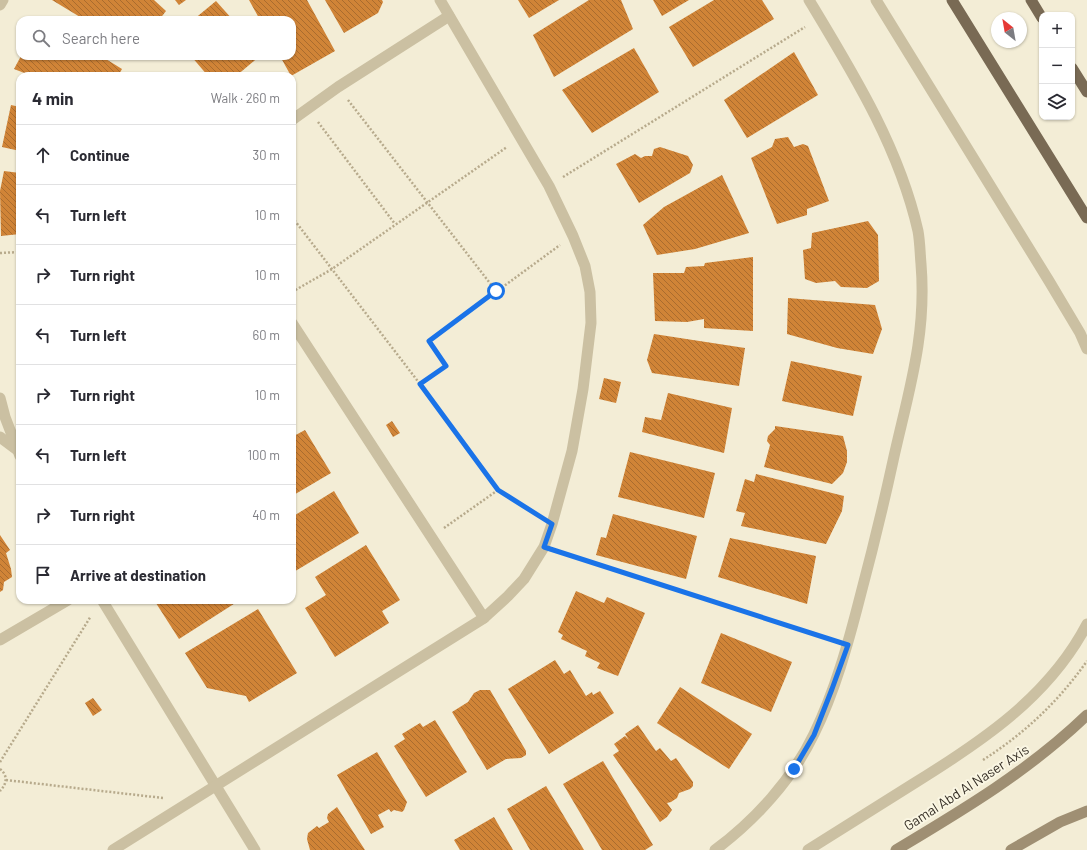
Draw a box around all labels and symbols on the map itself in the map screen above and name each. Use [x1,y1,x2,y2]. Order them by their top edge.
north arrow [991,12,1027,48]
route start [487,282,505,300]
street label: Gamal Abd Al Naser Axis [900,740,1032,834]
route end [785,760,803,778]

